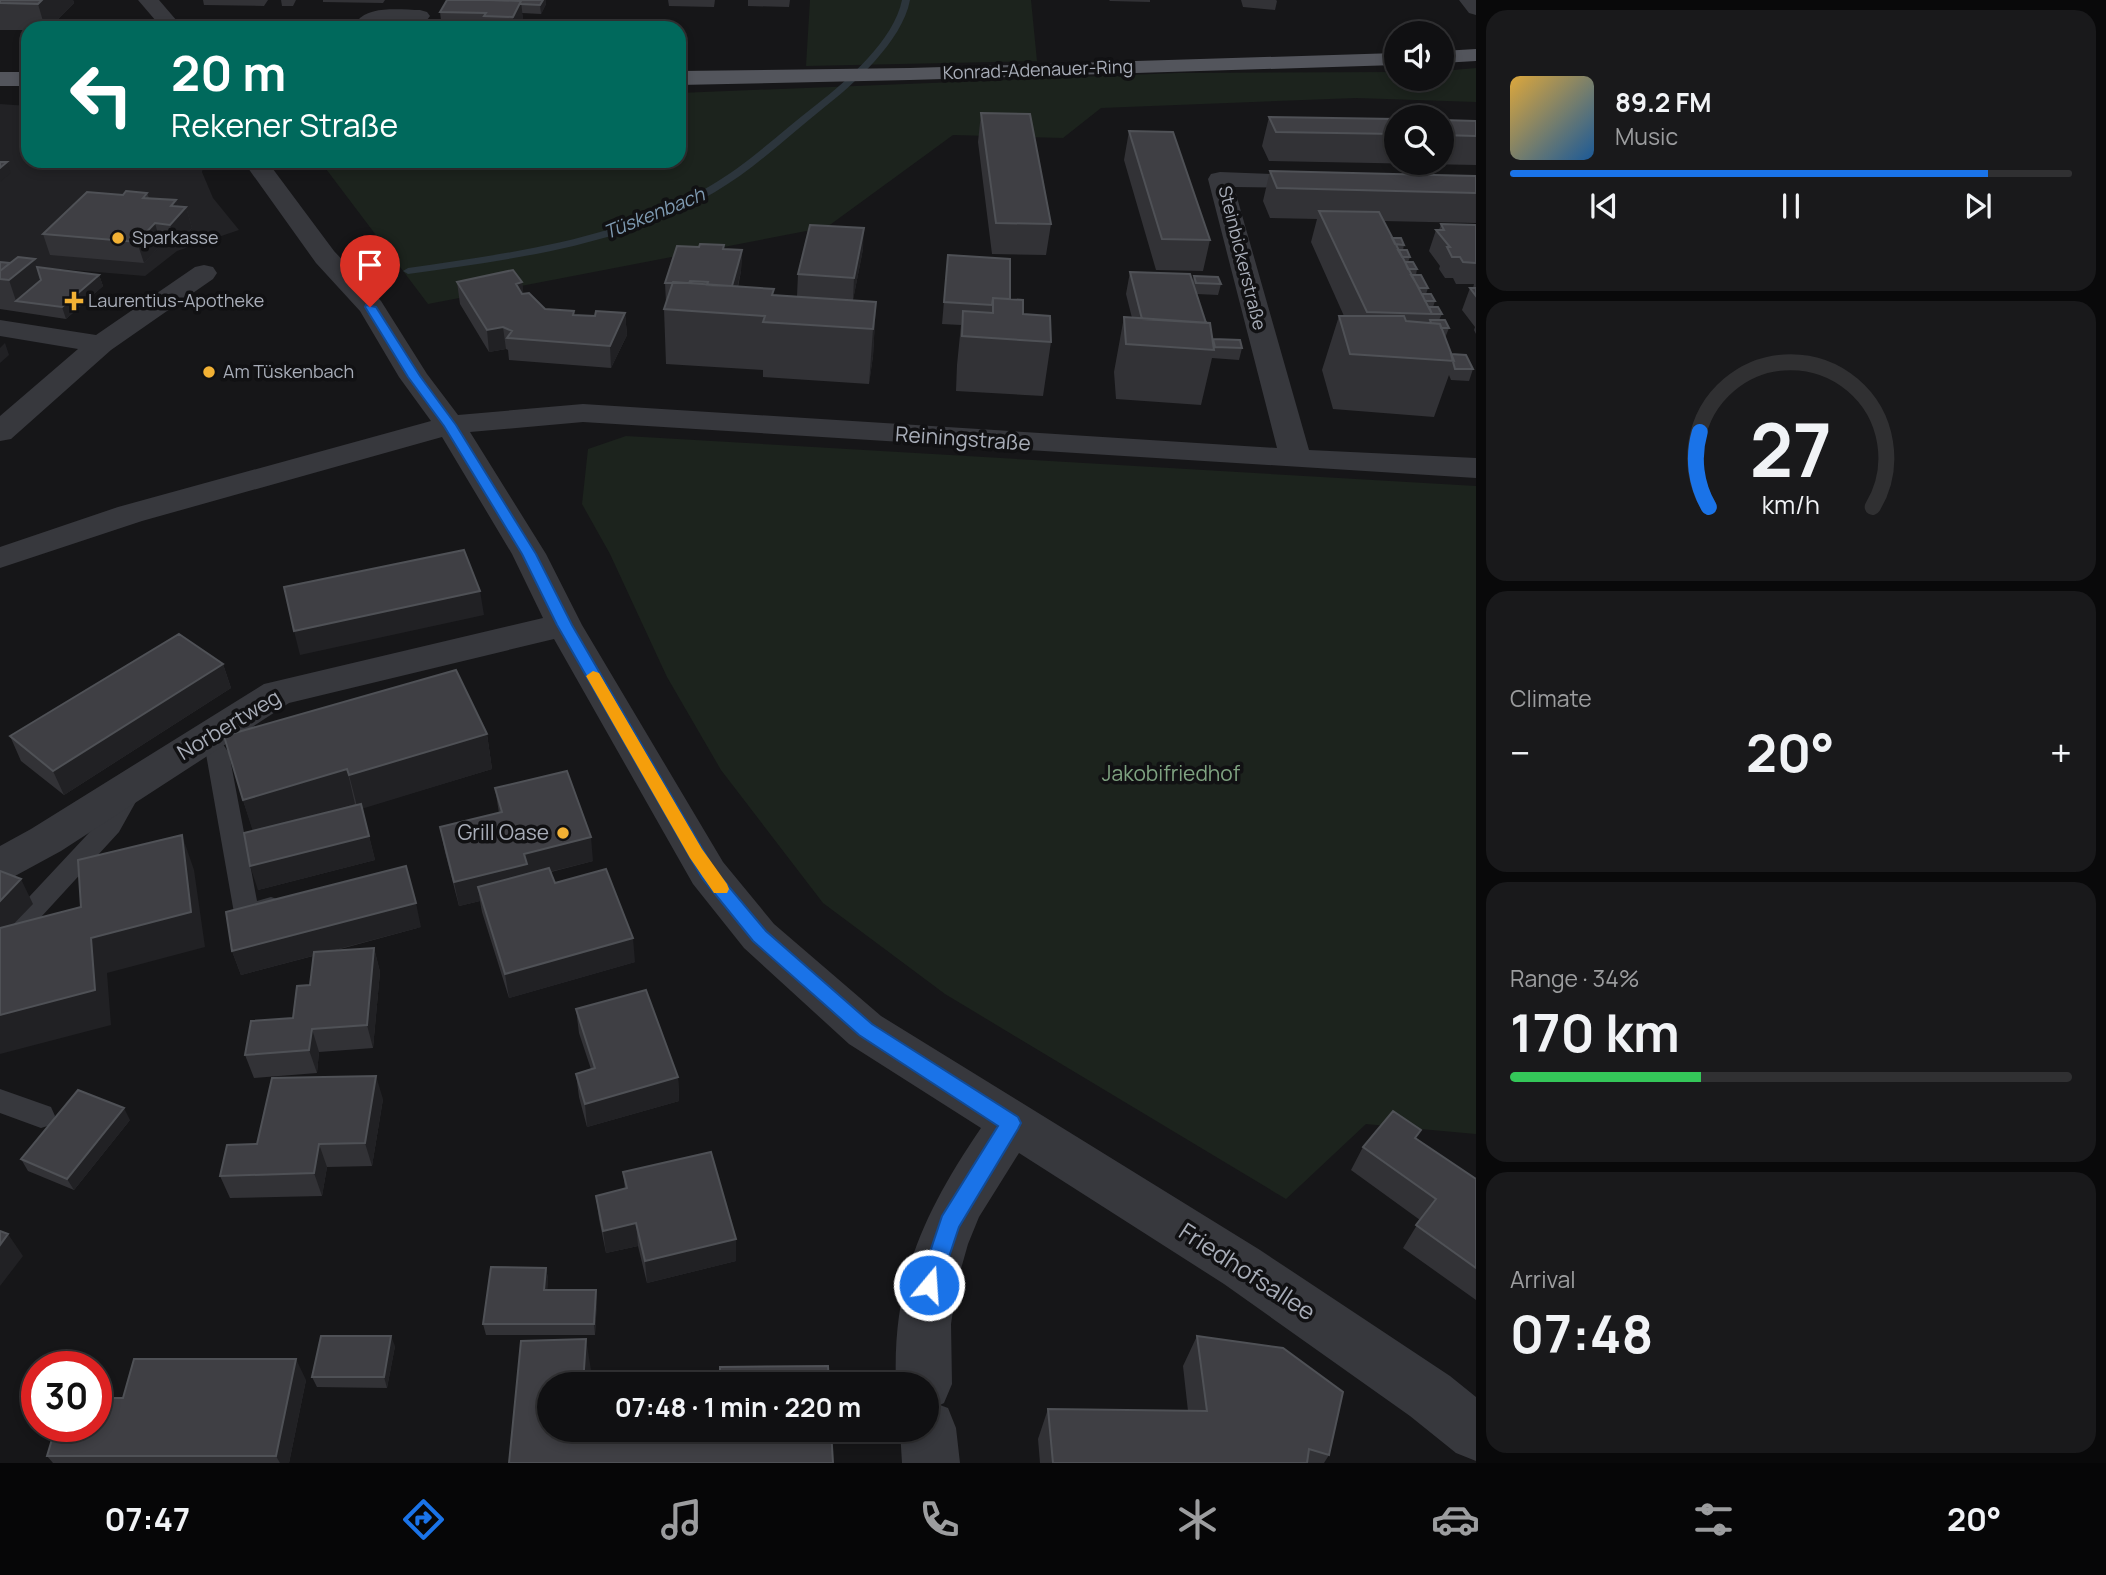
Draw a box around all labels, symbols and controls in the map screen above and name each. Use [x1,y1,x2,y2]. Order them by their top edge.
map controls [1384,21,1454,175]
button: sound [1384,21,1454,91]
text: 20 m [171,39,286,106]
icon: left [56,49,147,140]
street label: Konrad-Adenauer-Ring [942,54,1134,84]
text: 89.2 FM [1615,84,1711,120]
text: Rekener Straße [171,103,398,147]
button: search [1384,105,1454,175]
text: Music [1615,120,1678,152]
water label: Tüskenbach [600,181,709,245]
street label: Steinbickerstraße [1213,183,1272,332]
icon: previous [1585,187,1623,225]
icon: pause [1772,187,1810,225]
icon: next [1959,187,1997,225]
place label: Sparkasse [132,225,219,249]
marker: Sparkasse [110,230,126,246]
pin [340,235,400,307]
icon: arrive [351,246,389,284]
place label: Laurentius-Apotheke [88,288,264,312]
marker: Laurentius-Apotheke [66,293,82,309]
place label: Am Tüskenbach [223,359,354,383]
marker: Am Tüskenbach [201,364,217,380]
text: 27 [1750,399,1832,499]
street label: Reiningstraße [894,419,1032,457]
text: km/h [1762,487,1820,522]
street label: Norbertweg [172,682,285,766]
text: Climate [1510,682,1592,714]
text: 20° [1746,717,1835,788]
text: − [1510,726,1531,778]
text: + [2050,726,2072,778]
park label: Jakobifriedhof [1102,759,1241,787]
place label: Grill Oase [458,818,549,846]
marker: Grill Oase [555,825,571,841]
text: Range · 34% [1510,962,1639,994]
text: 170 km [1510,997,1680,1068]
street label: Friedhofsallee [1173,1214,1323,1327]
position arrow [892,1248,966,1322]
text: Arrival [1510,1263,1576,1295]
text: 07:48 [1510,1298,1653,1369]
speed limit sign: 30 [21,1351,112,1442]
text: 07:48 · 1 min · 220 m [615,1389,861,1425]
icon: directions [399,1495,448,1544]
icon: music [657,1495,706,1544]
icon: phone [915,1495,964,1544]
icon: climate [1173,1495,1222,1544]
icon: car [1431,1495,1480,1544]
icon: filters [1689,1495,1738,1544]
text: 07:47 [104,1497,190,1541]
text: 20° [1947,1497,2001,1541]

